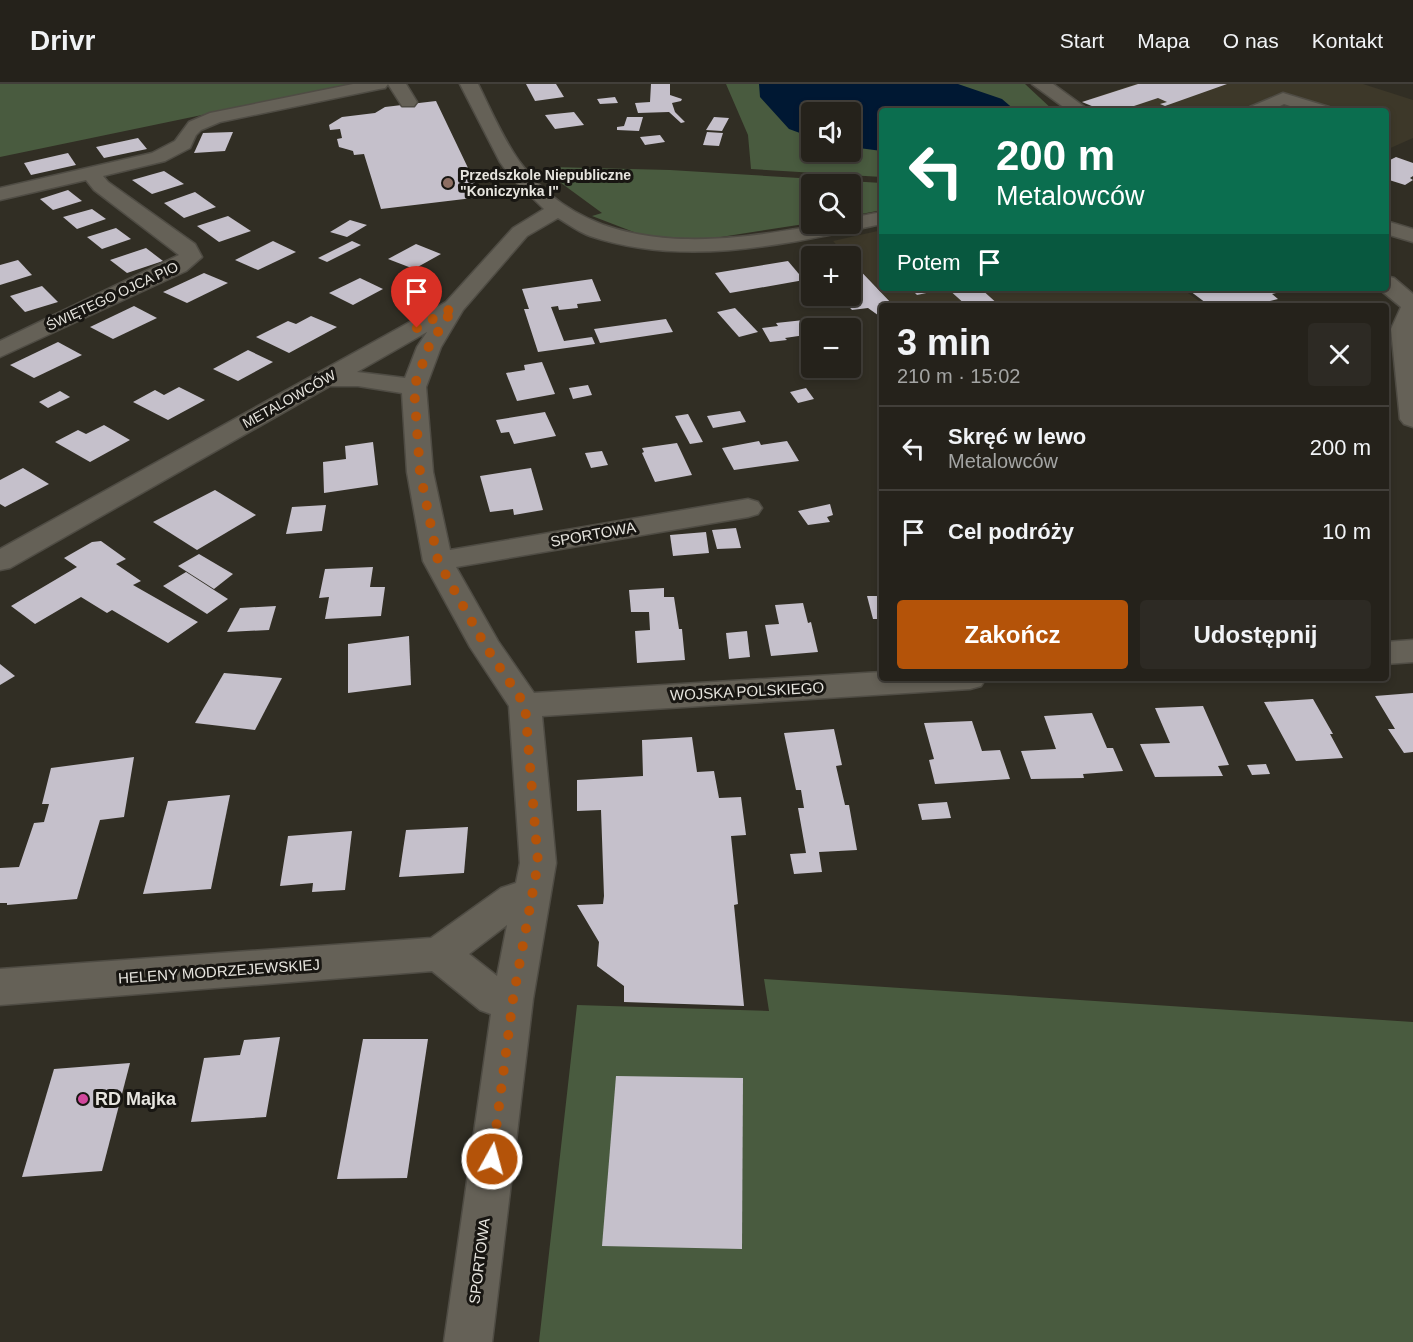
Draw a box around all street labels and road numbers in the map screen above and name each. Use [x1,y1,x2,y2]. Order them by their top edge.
street label: ŚWIĘTEGO OJCA PIO [43,257,181,334]
street label: METALOWCÓW [240,366,339,431]
street label: SPORTOWA [549,518,637,550]
street label: WOJSKA POLSKIEGO [670,678,824,704]
street label: HELENY MODRZEJEWSKIEJ [118,955,320,987]
street label: SPORTOWA [465,1217,493,1305]

